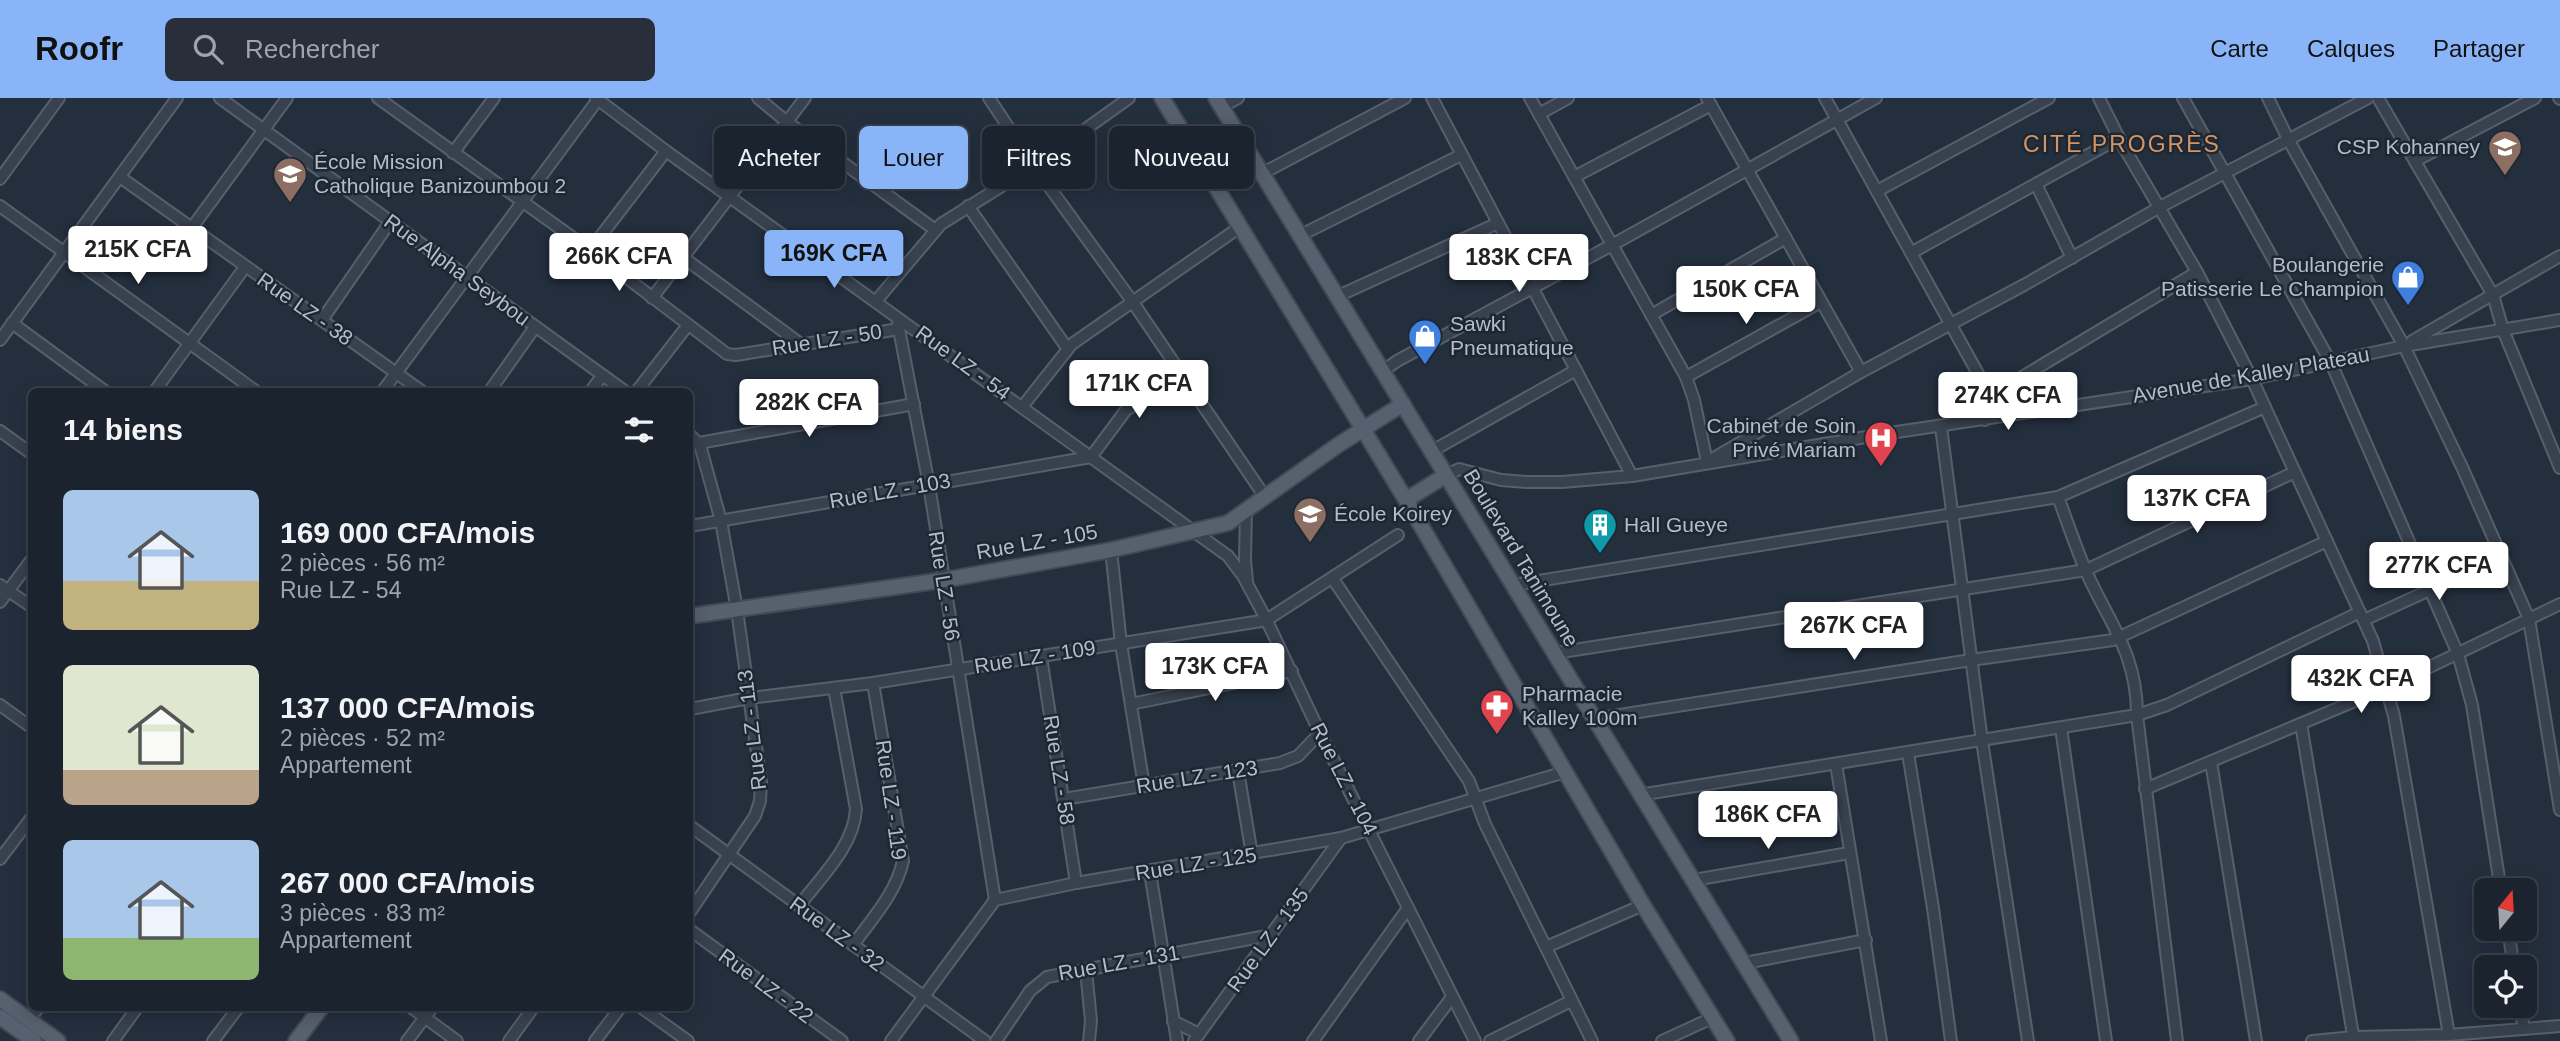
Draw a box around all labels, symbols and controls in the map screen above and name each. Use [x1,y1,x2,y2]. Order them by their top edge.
search box [165,18,655,81]
text: Roofr [35,30,123,67]
icon: search [189,30,227,68]
text: Rechercher [245,34,379,64]
text: Carte [2210,35,2269,62]
text: Calques [2307,35,2395,62]
text: Partager [2433,35,2525,62]
chip: Acheter [714,126,845,189]
chip: Louer [859,126,968,189]
chip: Filtres [982,126,1095,189]
chip: Nouveau [1109,126,1254,189]
school or university icon: CSP Kohanney [2486,128,2524,177]
district label: CITÉ PROGRÈS [2023,131,2221,157]
place label: CSP Kohanney [2337,135,2480,158]
place label: École Mission Catholique Banizoumbou 2 [314,150,566,197]
school or university icon: École Mission Catholique Banizoumbou 2 [271,155,309,204]
street label: Rue Alpha Seybou [380,209,534,330]
pin: 215K CFA [66,226,210,286]
pin: 169K CFA [762,230,906,290]
pin: 266K CFA [547,234,691,293]
pin: 183K CFA [1447,234,1591,294]
text: 215K CFA [84,236,192,262]
text: 169K CFA [780,240,888,266]
text: 266K CFA [565,243,673,269]
text: 183K CFA [1465,244,1573,270]
place label: Boulangerie Patisserie Le Champion [2161,253,2384,300]
shop icon: Boulangerie Patisserie Le Champion [2389,258,2427,307]
pin: 150K CFA [1674,266,1818,326]
street label: Rue LZ - 38 [253,267,357,350]
text: 150K CFA [1692,276,1800,302]
place label: Sawki Pneumatique [1450,312,1574,359]
shop icon: Sawki Pneumatique [1406,317,1444,366]
street label: Rue LZ - 50 [770,319,883,360]
street label: Rue LZ - 54 [912,321,1015,405]
street label: Avenue de Kalley Plateau [2131,342,2371,407]
pin: 171K CFA [1067,360,1211,420]
text: 171K CFA [1085,370,1193,396]
pin: 274K CFA [1936,372,2080,432]
pin: 282K CFA [737,380,881,439]
text: 274K CFA [1954,382,2062,408]
text: 282K CFA [755,389,863,415]
icon: filters [620,411,658,449]
text: 14 biens [63,413,183,446]
place label: Cabinet de Soin Privé Mariam [1707,414,1856,461]
hospital icon: Cabinet de Soin Privé Mariam [1862,419,1900,468]
street label: Boulevard Tanimoune [1459,465,1584,651]
street label: Rue LZ - 103 [828,469,952,512]
pin: 137K CFA [2125,476,2269,535]
text: 137K CFA [2143,485,2251,511]
school or university icon: École Koirey [1291,495,1329,544]
place label: École Koirey [1334,502,1452,525]
building icon: Hall Gueye [1581,506,1619,555]
place label: Hall Gueye [1624,513,1728,536]
text: 169 000 CFA/mois [280,516,535,549]
icon: home [119,518,203,602]
street label: Rue LZ - 105 [975,520,1099,563]
street label: Rue LZ - 56 [924,529,965,642]
pin: 277K CFA [2367,542,2511,602]
text: 2 pièces · 56 m² [280,550,445,576]
text: 277K CFA [2385,552,2493,578]
text: Rue LZ - 54 [280,577,401,603]
pin: 267K CFA [1782,602,1926,662]
text: 267K CFA [1800,612,1908,638]
street label: Rue LZ - 109 [973,636,1097,677]
pin: 173K CFA [1143,644,1287,703]
text: 173K CFA [1161,653,1269,679]
pin: 432K CFA [2289,656,2433,715]
text: 432K CFA [2307,665,2415,691]
street label: Rue LZ - 113 [733,669,770,792]
place label: Pharmacie Kalley 100m [1522,682,1638,729]
pharmacy icon: Pharmacie Kalley 100m [1478,687,1516,736]
text: 137 000 CFA/mois [280,691,535,724]
icon: home [119,693,203,777]
street label: Rue LZ - 58 [1039,713,1080,826]
street label: Rue LZ - 104 [1306,719,1383,839]
text: 2 pièces · 52 m² [280,725,445,751]
street label: Rue LZ - 119 [872,738,911,861]
text: Appartement [280,752,412,778]
street label: Rue LZ - 123 [1135,756,1259,797]
pin: 186K CFA [1696,792,1840,851]
text: 186K CFA [1714,801,1822,827]
street label: Rue LZ - 125 [1134,843,1258,884]
text: 267 000 CFA/mois [280,866,535,899]
icon: home [119,868,203,952]
north arrow [2474,878,2538,942]
map controls [2474,878,2537,1018]
street label: Rue LZ - 135 [1222,883,1313,996]
street label: Rue LZ - 32 [786,892,889,975]
text: 3 pièces · 83 m² [280,900,445,926]
text: Appartement [280,927,412,953]
street label: Rue LZ - 131 [1057,941,1181,984]
street label: Rue LZ - 22 [715,944,818,1027]
button: locate [2474,955,2537,1018]

